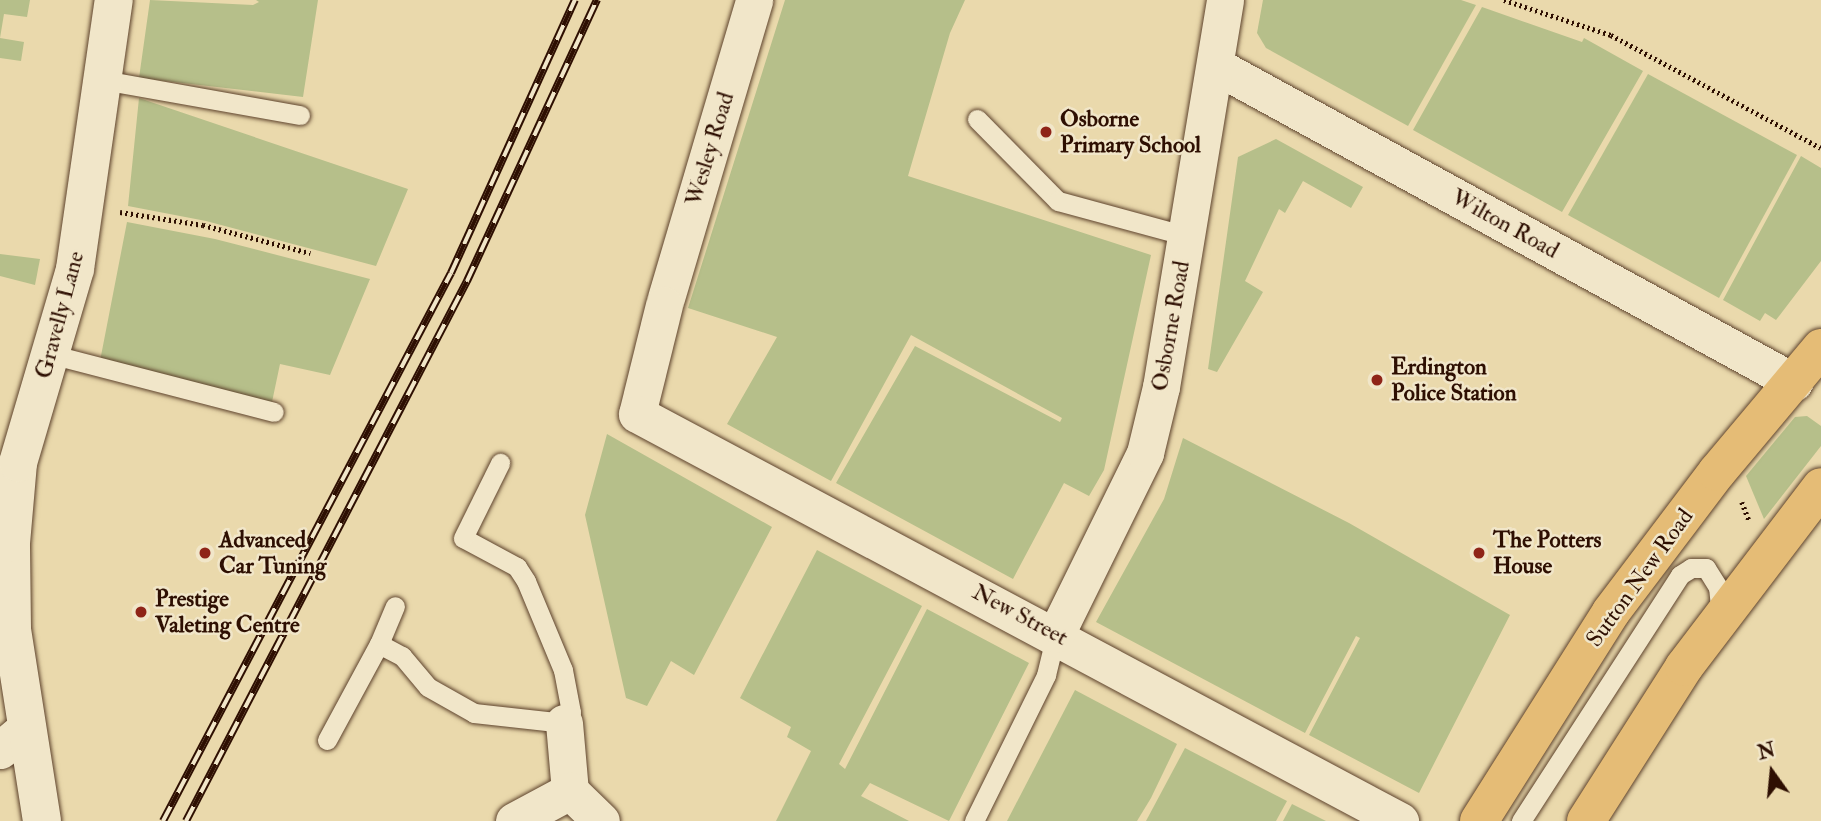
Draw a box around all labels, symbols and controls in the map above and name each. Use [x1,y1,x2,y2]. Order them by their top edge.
street label: Wesley Road [680,89,740,209]
place label: Osborne Primary School [1060,105,1201,159]
marker: Osborne Primary School [1038,124,1054,140]
street label: Wilton Road [1446,183,1564,265]
street label: Gravelly Lane [30,248,90,382]
street label: Osborne Road [1146,259,1196,393]
place label: Erdington Police Station [1391,353,1516,407]
marker: Erdington Police Station [1369,372,1385,388]
street label: Sutton New Road [1581,504,1699,652]
place label: Advanced Car Tuning [219,526,326,580]
place label: The Potters House [1493,526,1601,580]
marker: Advanced Car Tuning [197,545,213,561]
marker: The Potters House [1471,545,1487,561]
street label: New Street [968,578,1072,652]
place label: Prestige Valeting Centre [155,585,300,639]
marker: Prestige Valeting Centre [133,604,149,620]
north arrow [1737,737,1807,807]
text: N [1755,738,1778,766]

